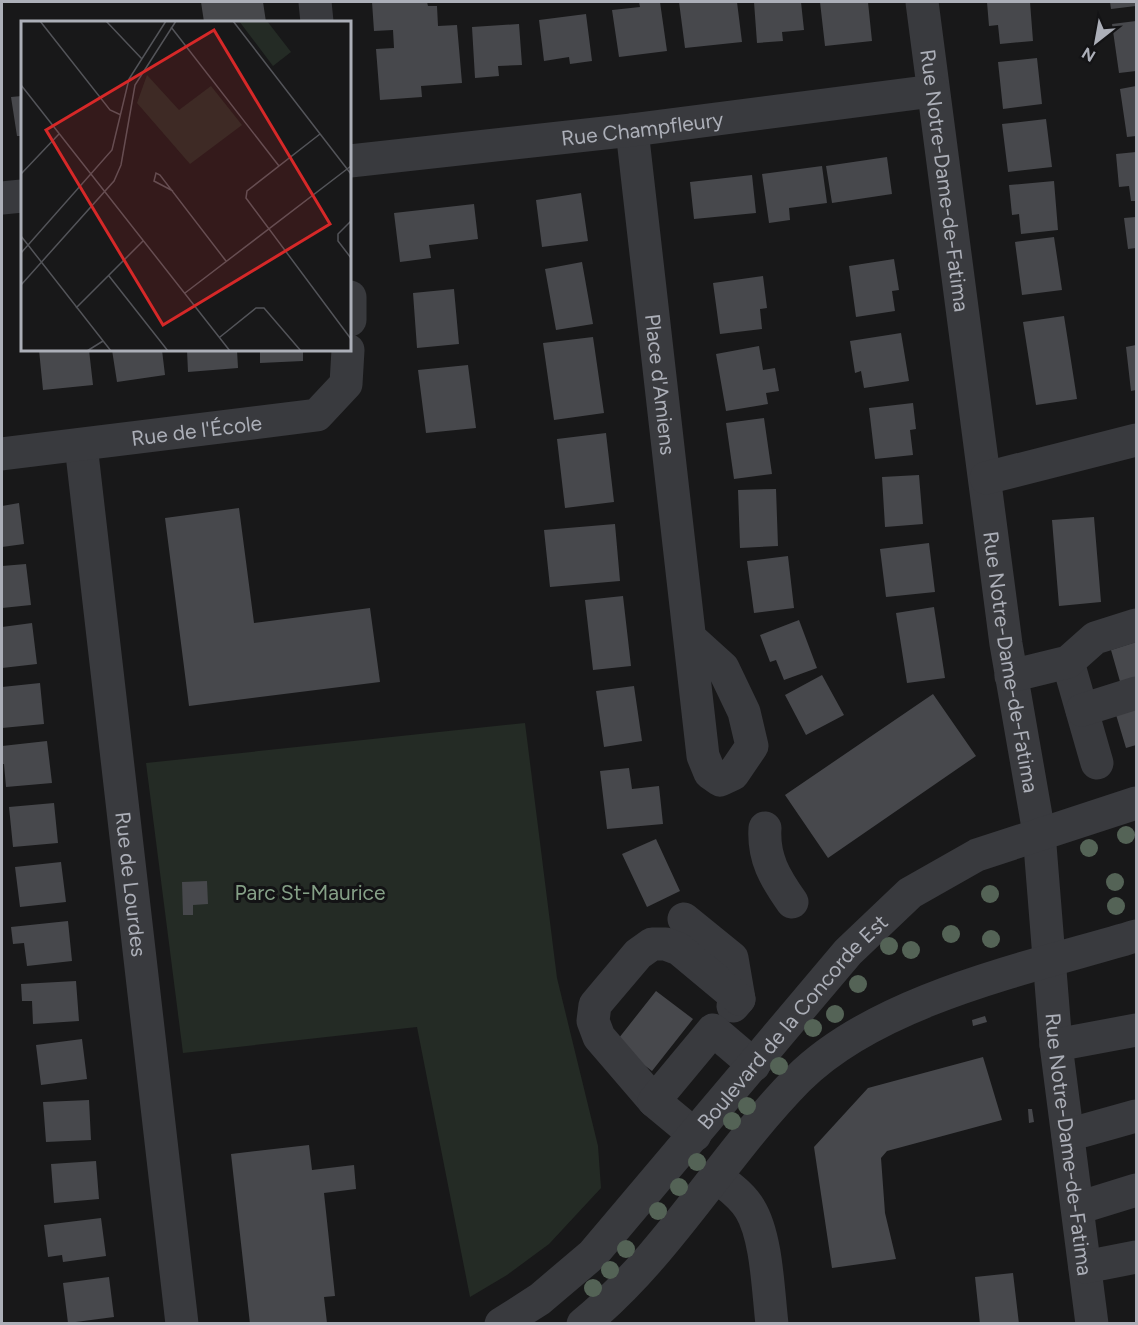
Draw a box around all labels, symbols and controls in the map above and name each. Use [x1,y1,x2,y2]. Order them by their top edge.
north arrow [1066,12,1126,72]
inset map [21,21,351,351]
text: N [1078,43,1099,66]
street label: Rue Notre-Dame-de-Fatima [916,48,975,313]
street label: Rue Champfleury [560,106,725,150]
street label: Place d'Amiens [640,312,681,456]
street label: Rue de l'École [130,409,263,450]
street label: Rue Notre-Dame-de-Fatima [979,530,1044,795]
street label: Rue de Lourdes [111,810,152,958]
park label: Parc St-Maurice [235,880,385,905]
street label: Boulevard de la Concorde Est [692,909,892,1134]
street label: Rue Notre-Dame-de-Fatima [1041,1012,1098,1277]

